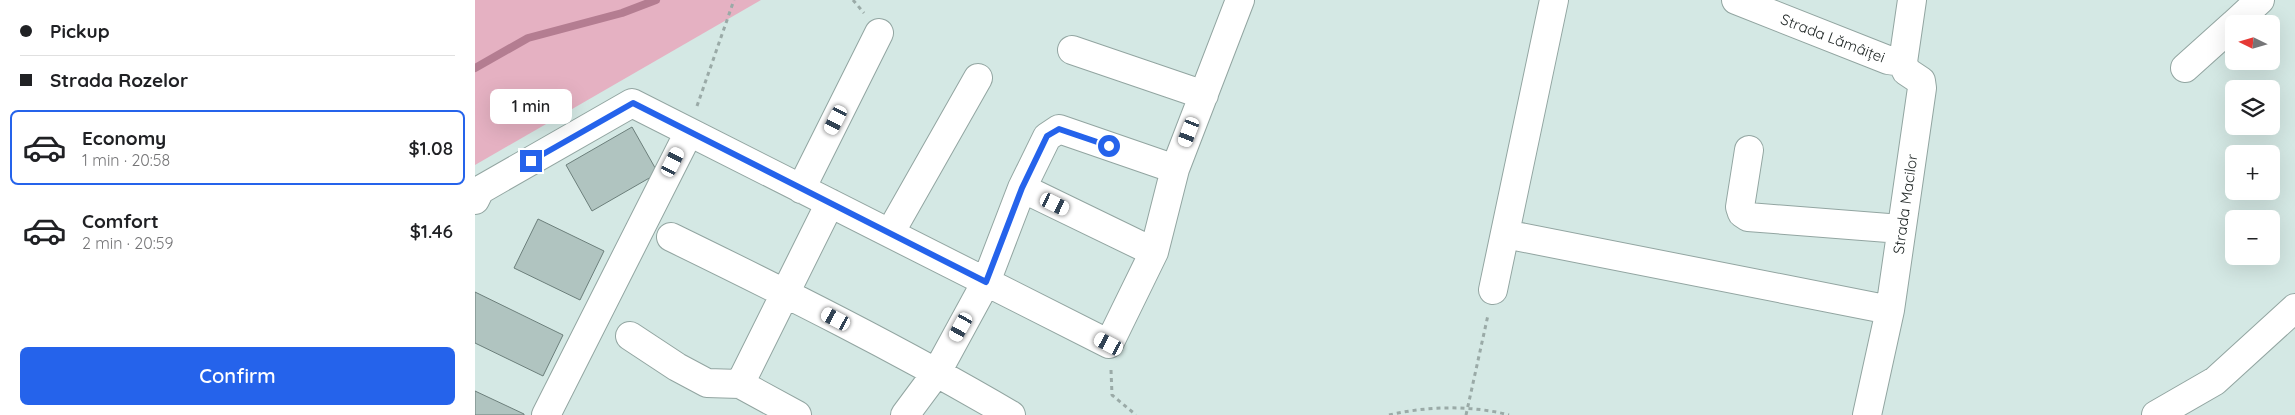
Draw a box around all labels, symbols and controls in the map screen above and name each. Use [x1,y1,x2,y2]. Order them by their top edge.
street label: Strada Lămâiței [1778,9,1888,67]
north arrow [2225,15,2280,70]
map controls [2225,15,2280,265]
text: Pickup [50,19,110,43]
text: Strada Rozelor [50,68,188,92]
button: layers [2225,80,2280,135]
callout: 1 min [490,89,572,124]
text: 1 min [512,96,550,116]
car [822,103,849,137]
car [1176,115,1201,149]
icon: car [22,125,67,170]
text: Economy [82,126,166,150]
route start [1098,135,1120,157]
text: $1.08 [408,136,453,160]
car [659,145,686,179]
button: + [2225,145,2280,200]
text: 1 min · 20:58 [82,150,170,170]
route end [520,150,542,172]
street label: Strada Macilor [1889,152,1921,255]
car [1038,191,1071,217]
icon: car [22,208,67,253]
text: Comfort [82,209,159,233]
button: − [2225,210,2280,265]
text: $1.46 [410,219,453,243]
text: 2 min · 20:59 [82,233,173,253]
car [819,305,852,333]
car [947,310,974,344]
car [1092,331,1125,357]
button: Confirm [20,347,455,405]

